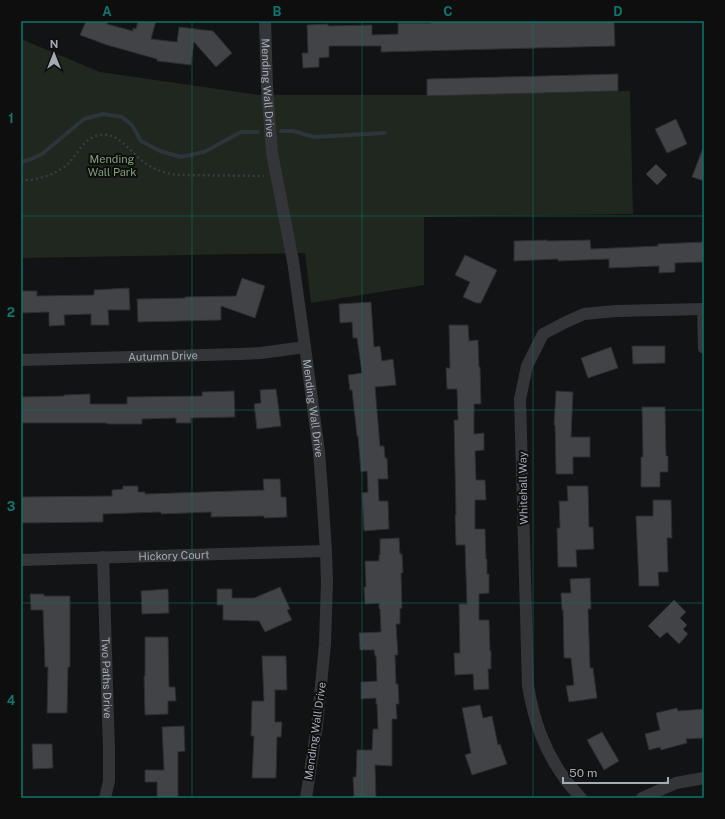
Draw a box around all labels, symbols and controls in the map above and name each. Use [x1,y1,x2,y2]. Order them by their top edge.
text: A [102,4,112,19]
text: B [273,4,282,19]
text: C [443,4,453,19]
text: D [613,4,623,19]
north arrow [34,34,74,74]
text: N [50,38,58,50]
street label: Mending Wall Drive [260,38,277,138]
text: 1 [8,111,14,126]
park label: Mending Wall Park [88,153,136,178]
text: 2 [7,305,15,320]
street label: Autumn Drive [128,349,198,363]
street label: Mending Wall Drive [301,359,325,458]
street label: Whitehall Way [516,451,530,525]
text: 3 [7,499,16,514]
street label: Hickory Court [138,548,210,563]
street label: Two Paths Drive [99,637,114,719]
street label: Mending Wall Drive [302,681,328,781]
text: 4 [7,693,16,708]
scale bar [563,759,668,785]
text: 50 m [569,766,597,780]

